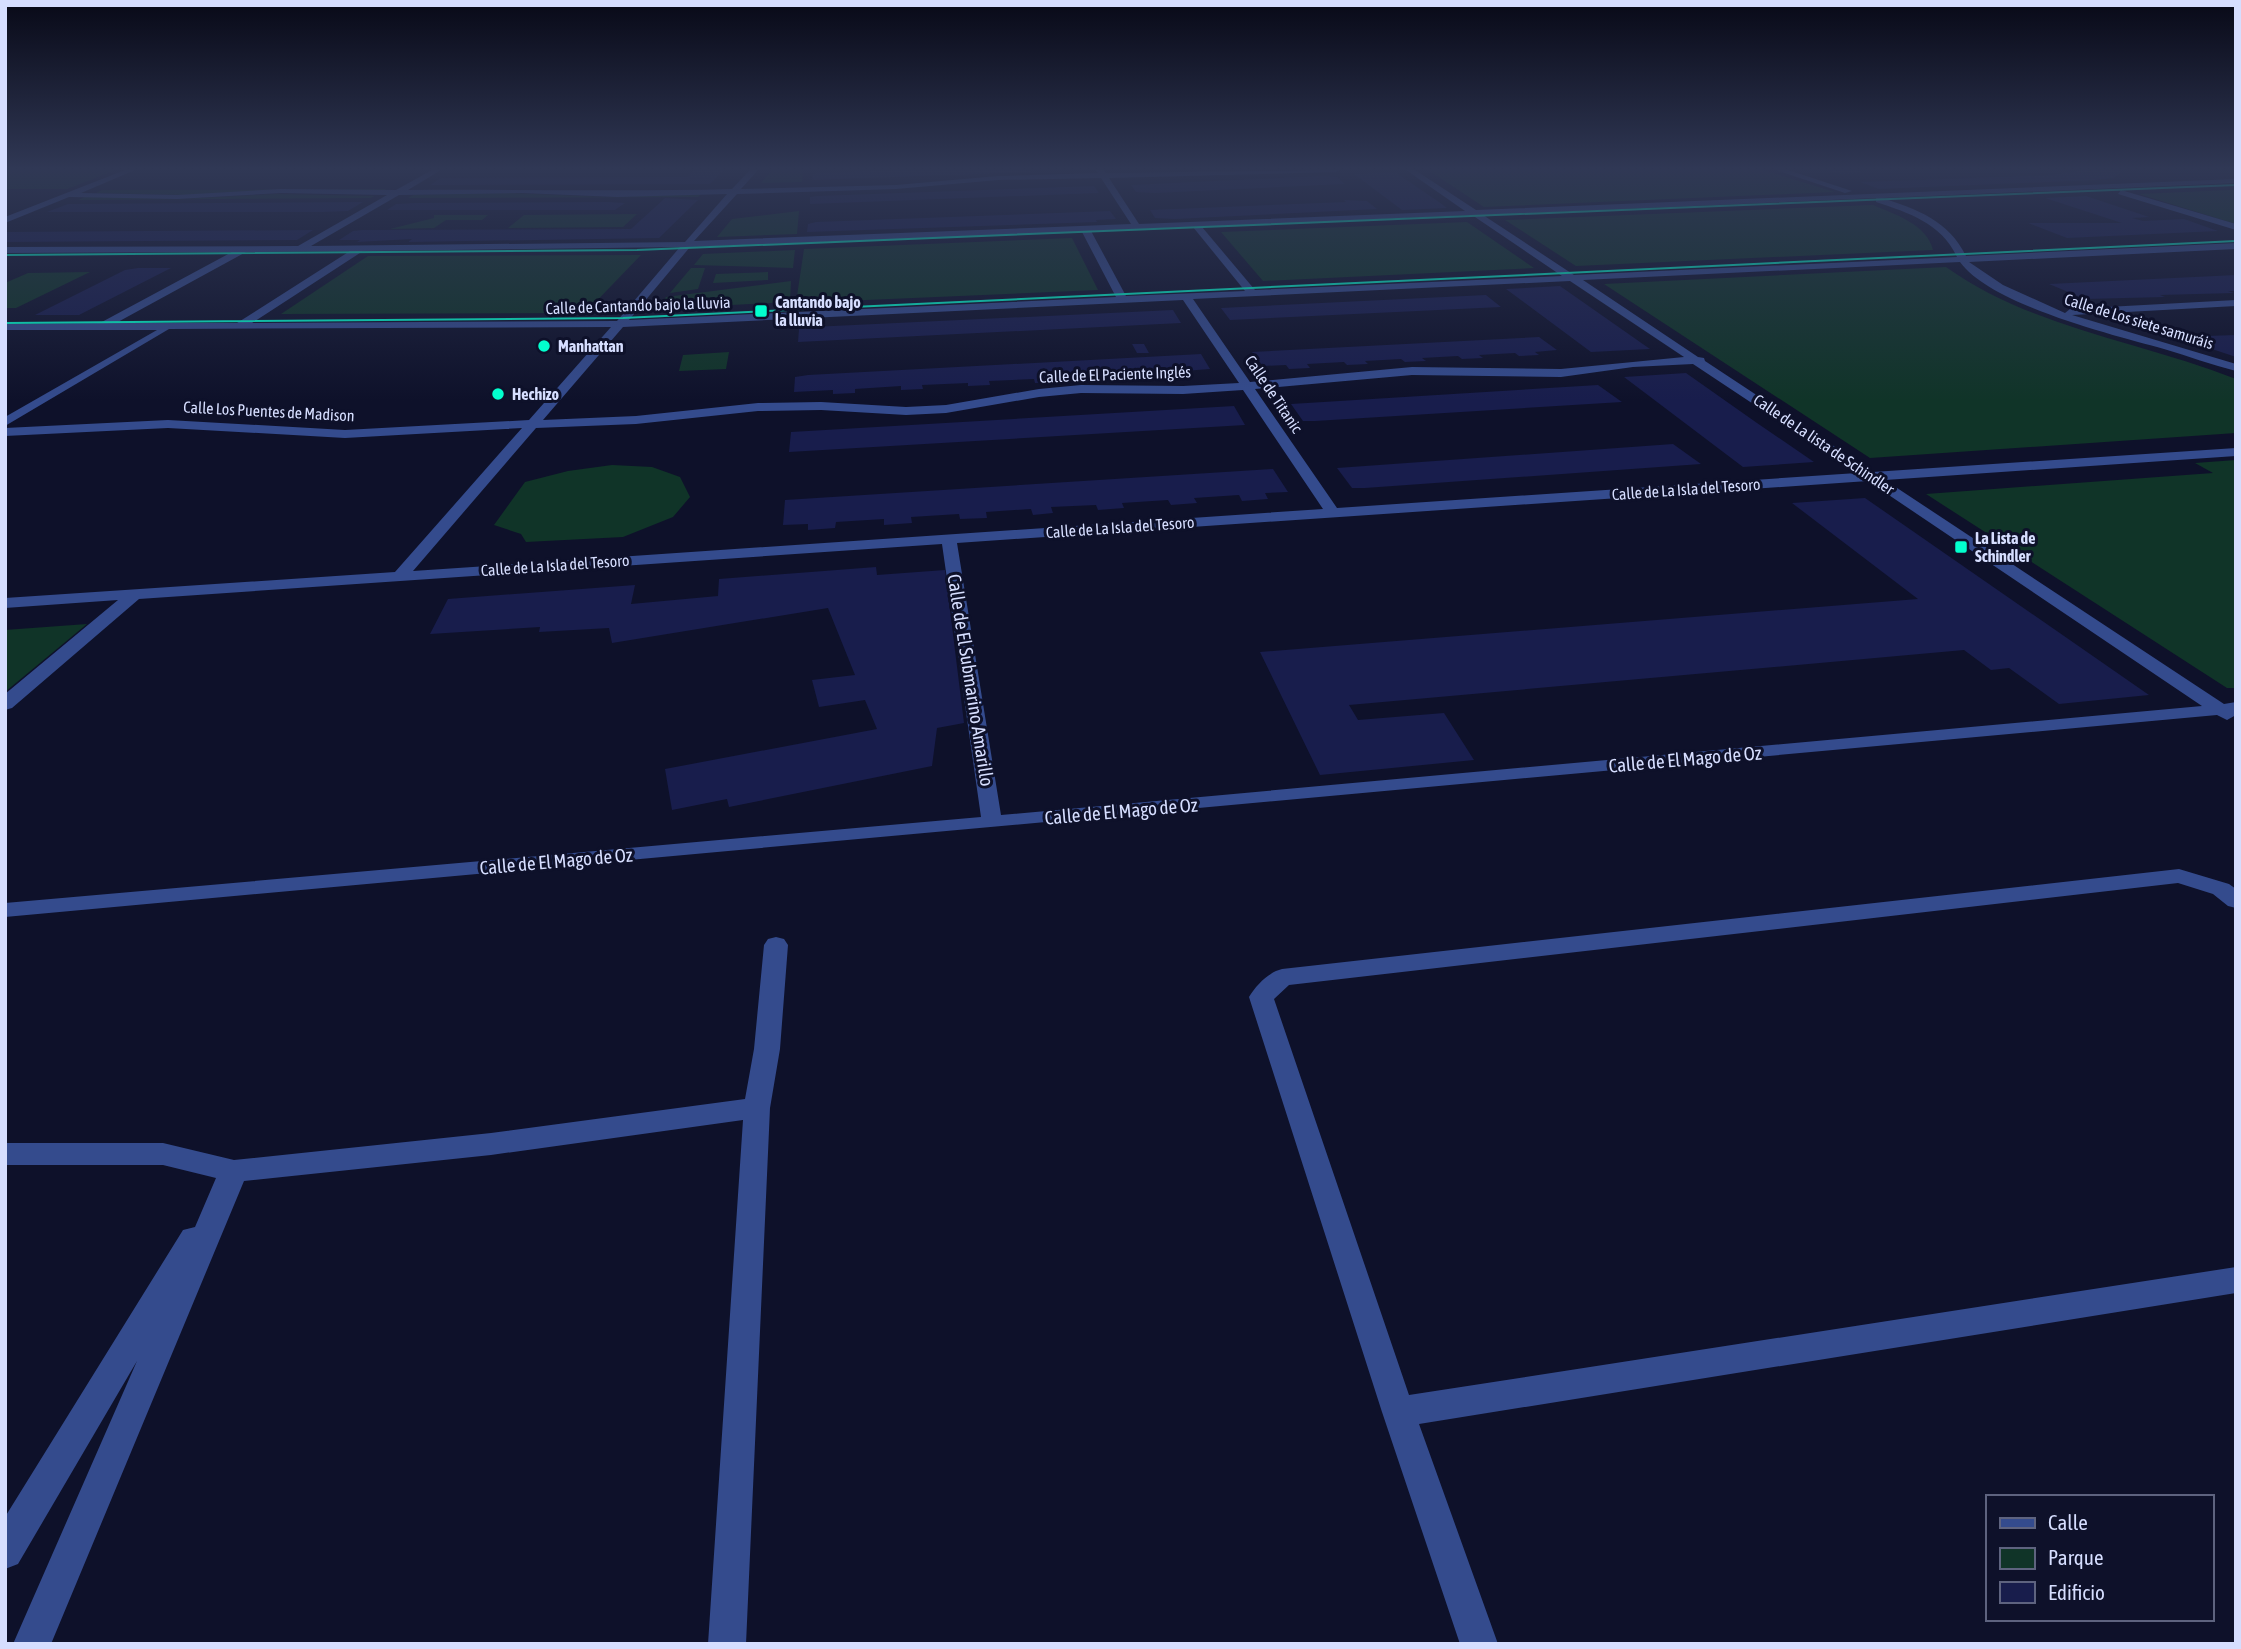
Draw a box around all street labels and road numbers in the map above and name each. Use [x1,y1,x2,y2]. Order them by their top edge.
street label: Calle de Los siete samuráis [2062,290,2216,352]
street label: Calle de Cantando bajo la lluvia [545,293,731,318]
street label: Calle de Titanic [1242,352,1306,436]
street label: Calle de El Paciente Inglés [1039,362,1192,387]
street label: Calle de La lista de Schindler [1750,390,1898,498]
street label: Calle Los Puentes de Madison [183,398,355,424]
street label: Calle de La Isla del Tesoro [1611,475,1761,503]
street label: Calle de La Isla del Tesoro [1045,513,1195,541]
street label: Calle de La Isla del Tesoro [480,551,630,579]
street label: Calle de El Submarino Amarillo [943,572,999,788]
street label: Calle de El Mago de Oz [1608,741,1763,777]
street label: Calle de El Mago de Oz [1044,793,1199,829]
street label: Calle de El Mago de Oz [479,843,634,879]

